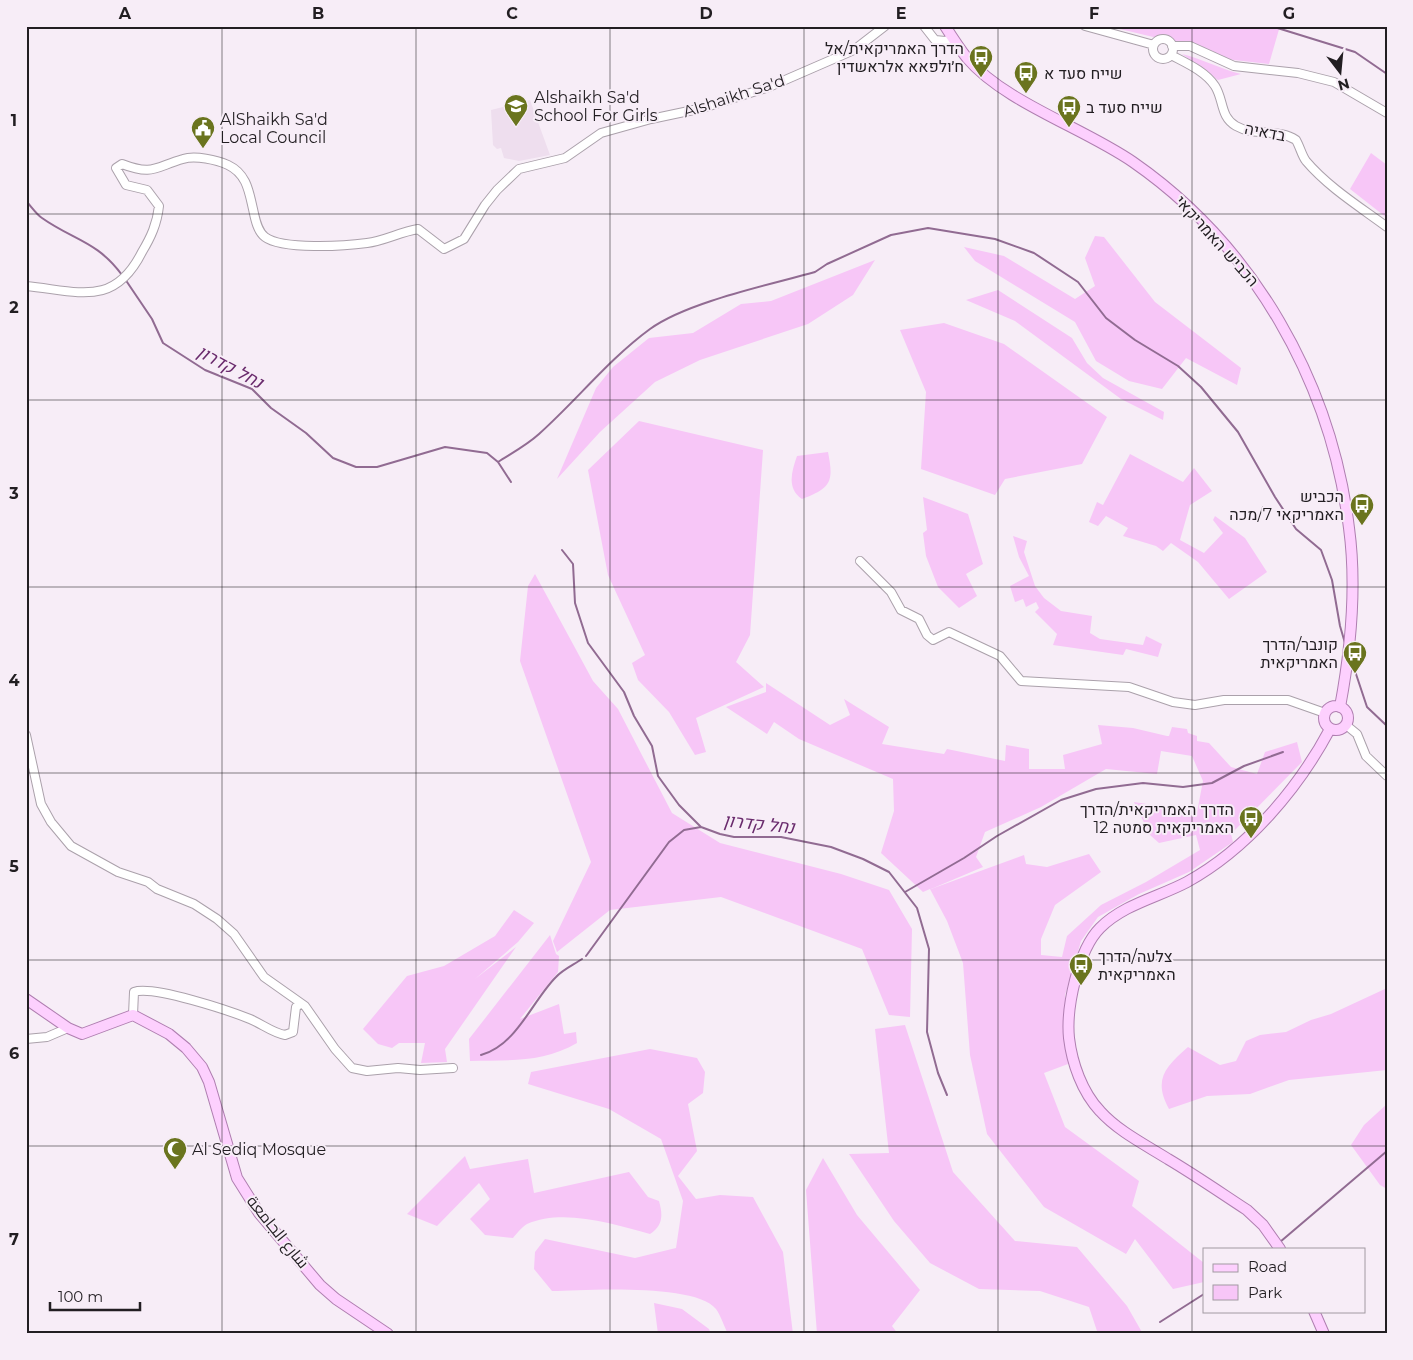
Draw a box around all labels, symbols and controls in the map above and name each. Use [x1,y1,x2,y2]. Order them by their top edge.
text: A [118,4,132,23]
text: B [312,4,324,23]
text: C [506,4,518,23]
text: D [699,4,713,23]
text: E [896,4,906,23]
text: F [1089,4,1099,23]
text: G [1283,4,1295,23]
place label: הדרך האמריקאית/אל ח׳ולפאא אלראשדין [825,39,964,76]
bus stop icon: הדרך האמריקאית/אל ח׳ולפאא אלראשדין [968,44,994,78]
north arrow [1316,48,1366,98]
bus stop icon: שייח סעד א [1013,60,1039,94]
place label: שייח סעד א [1044,64,1123,83]
street label: Alshaikh Sa'd [681,71,787,121]
text: N [1336,74,1352,95]
place label: Alshaikh Sa'd School For Girls [534,88,658,125]
school or university icon: Alshaikh Sa'd School For Girls [503,93,529,127]
bus stop icon: שייח סעד ב [1056,94,1082,128]
place label: שייח סעד ב [1086,98,1163,117]
place label: AlShaikh Sa'd Local Council [220,110,328,147]
text: 1 [11,111,17,130]
public building icon: AlShaikh Sa'd Local Council [190,115,216,149]
street label: בדאיה [1243,119,1288,145]
street label: הכביש האמריקאי [1171,192,1263,290]
text: 2 [9,298,19,317]
water label: נחל קדרון [193,341,268,394]
text: 3 [8,484,19,503]
place label: הכביש האמריקאי 7/מכה [1229,487,1344,524]
bus stop icon: הכביש האמריקאי 7/מכה [1349,492,1375,526]
place label: קונבר/הדרך האמריקאית [1260,635,1338,672]
bus stop icon: קונבר/הדרך האמריקאית [1342,640,1368,674]
text: 4 [8,671,20,690]
place label: הדרך האמריקאית/הדרך האמריקאית סמטה 12 [1080,800,1234,837]
bus stop icon: הדרך האמריקאית/הדרך האמריקאית סמטה 12 [1238,805,1264,839]
water label: נחל קדרון [722,809,797,839]
text: 5 [9,857,19,876]
place label: צלעה/הדרך האמריקאית [1098,947,1176,984]
bus stop icon: צלעה/הדרך האמריקאית [1068,952,1094,986]
text: 6 [9,1044,19,1063]
mosque icon: Al Sediq Mosque [162,1136,188,1170]
place label: Al Sediq Mosque [192,1140,326,1159]
street label: شارع الجامعة [241,1192,313,1273]
text: 7 [9,1230,19,1249]
legend [1203,1248,1366,1312]
text: Road [1248,1257,1287,1276]
scale bar [50,1280,140,1312]
text: Park [1248,1283,1282,1302]
text: 100 m [58,1287,103,1306]

